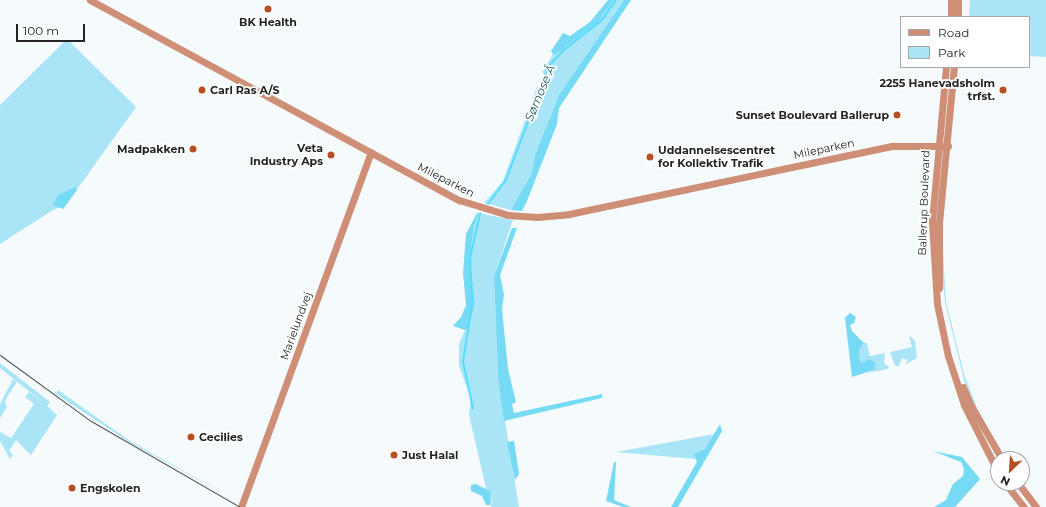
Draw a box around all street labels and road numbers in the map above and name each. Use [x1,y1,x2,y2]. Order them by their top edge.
street label: Mileparken [792,136,856,162]
street label: Ballerup Boulevard [916,150,932,256]
street label: Mileparken [416,160,476,200]
street label: Marielundvej [278,290,314,362]

